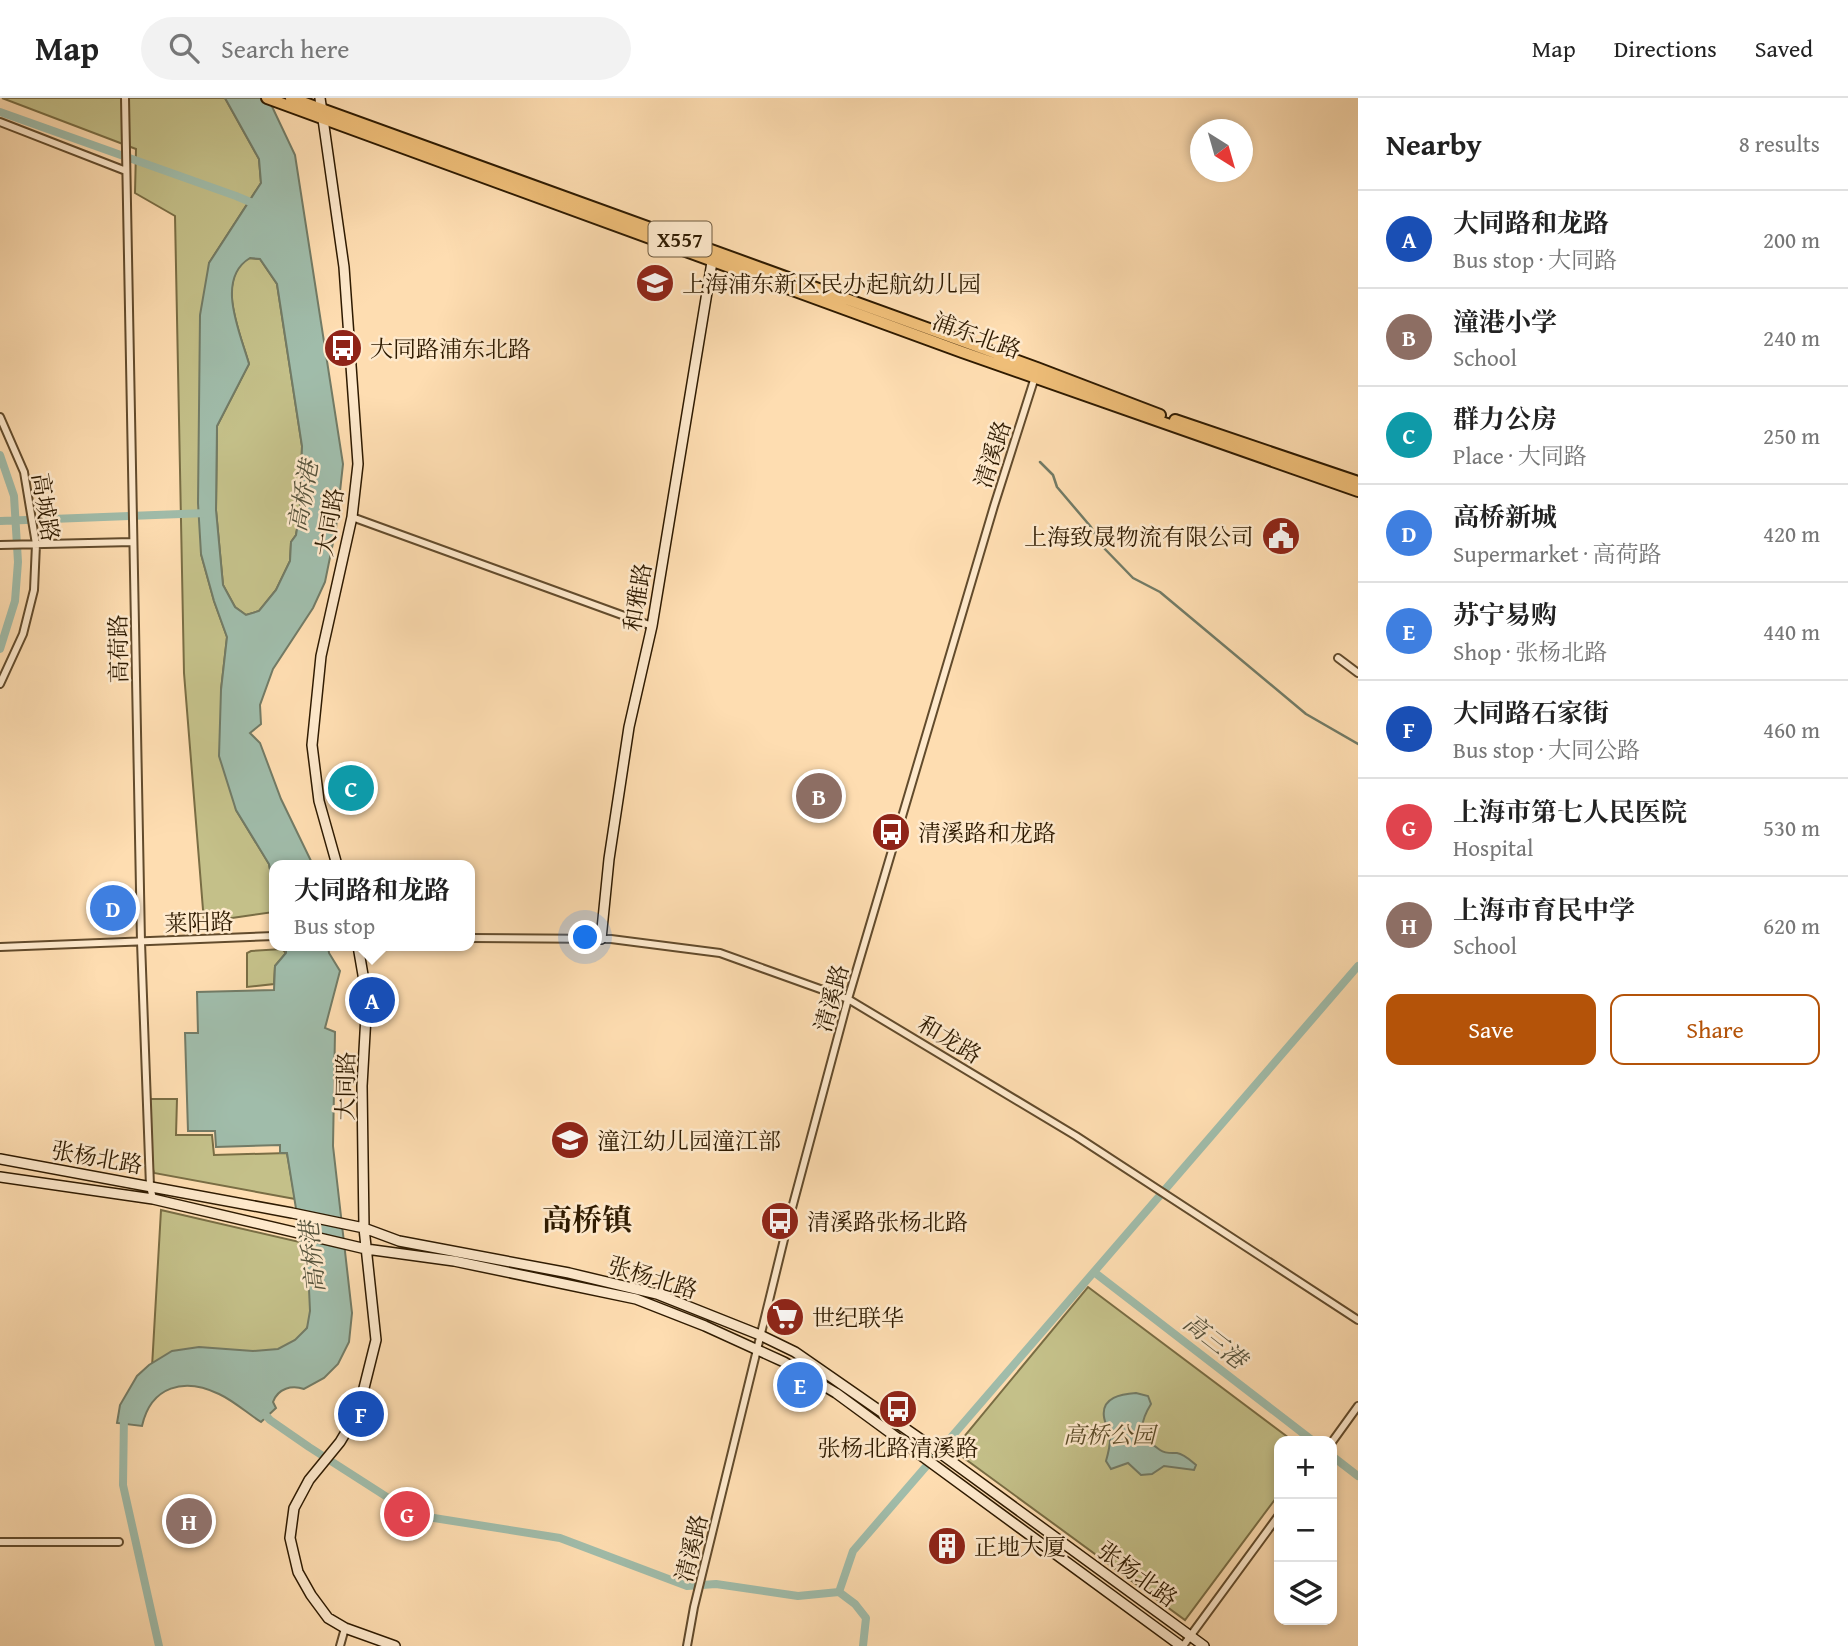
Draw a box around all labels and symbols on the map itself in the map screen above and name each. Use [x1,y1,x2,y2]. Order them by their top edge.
north arrow [1190,119,1253,182]
road number: X557 [648,222,712,256]
school or university icon: 上海浦东新区民办起航幼儿园 [634,262,676,304]
place label: 上海浦东新区民办起航幼儿园 [682,267,981,300]
street label: 浦东北路 [928,304,1026,366]
bus stop icon: 大同路浦东北路 [322,327,364,369]
place label: 大同路浦东北路 [370,332,531,365]
street label: 清溪路 [966,416,1018,492]
water label: 高桥港 [280,455,327,534]
street label: 高城路 [24,470,68,544]
street label: 大同路 [307,485,351,559]
public building icon: 上海致晟物流有限公司 [1260,515,1302,557]
place label: 上海致晟物流有限公司 [1024,520,1254,553]
street label: 和雅路 [615,560,659,634]
street label: 高荷路 [101,614,135,684]
pin: C [328,762,374,814]
pin: B [796,770,842,822]
bus stop icon: 清溪路和龙路 [870,811,912,853]
place label: 清溪路和龙路 [918,816,1056,849]
pin: D [90,882,136,934]
street label: 莱阳路 [164,904,234,940]
your location [568,920,602,954]
street label: 清溪路 [806,960,856,1036]
pin: A [349,974,395,1026]
street label: 和龙路 [912,1007,988,1071]
street label: 大同路 [328,1051,362,1121]
school or university icon: 潼江幼儿园潼江部 [549,1119,591,1161]
place label: 潼江幼儿园潼江部 [597,1124,781,1157]
street label: 张杨北路 [49,1133,145,1181]
district label: 高桥镇 [542,1197,632,1241]
bus stop icon: 清溪路张杨北路 [759,1200,801,1242]
place label: 清溪路张杨北路 [807,1205,968,1238]
water label: 高桥港 [291,1216,333,1295]
street label: 张杨北路 [604,1248,702,1306]
supermarket icon: 世纪联华 [764,1296,806,1338]
place label: 世纪联华 [812,1301,904,1334]
water label: 高三港 [1176,1305,1257,1379]
pin: E [777,1359,823,1411]
pin: F [338,1388,384,1440]
bus stop icon: 张杨北路清溪路 [877,1388,919,1430]
park label: 高桥公园 [1063,1418,1159,1451]
place label: 张杨北路清溪路 [818,1431,979,1464]
pin: G [384,1488,430,1540]
pin: H [166,1495,212,1547]
street label: 清溪路 [667,1511,715,1585]
building icon: 正地大厦 [926,1525,968,1567]
place label: 正地大厦 [974,1530,1066,1563]
street label: 张杨北路 [1091,1534,1185,1614]

